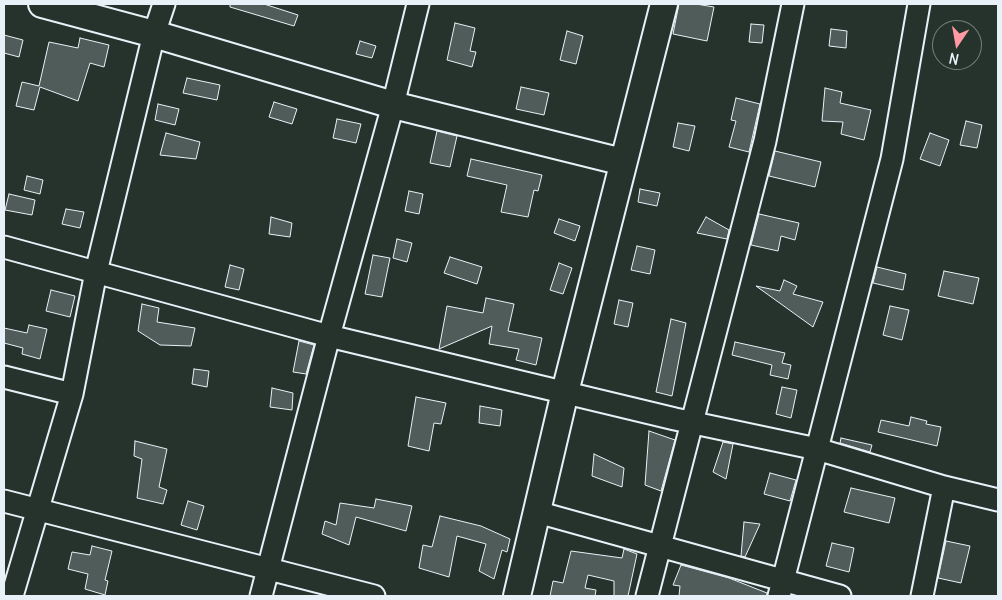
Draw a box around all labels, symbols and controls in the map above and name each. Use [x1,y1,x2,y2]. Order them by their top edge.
north arrow [932,20,982,70]
text: N [947,49,961,69]

